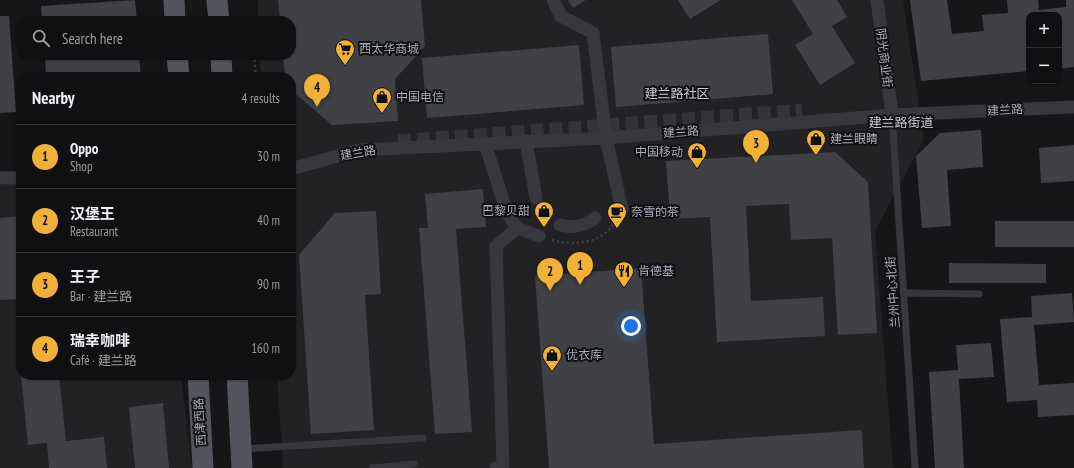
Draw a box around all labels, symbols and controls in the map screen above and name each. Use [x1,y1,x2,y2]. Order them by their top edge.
map controls [1026,12,1062,84]
button: + [1026,12,1062,48]
search box [16,16,296,60]
icon: search [30,27,52,49]
street label: 阴光商业街 [873,27,896,89]
text: Search here [62,29,123,48]
supermarket icon: 西太华商城 [334,38,356,66]
place label: 西太华商城 [359,41,419,56]
button: − [1026,48,1062,84]
pin: 4 [304,74,330,107]
district label: 建兰路社区 [644,85,710,102]
shop icon: 中国电信 [371,86,393,114]
text: Nearby [32,87,75,109]
place label: 中国电信 [396,89,444,104]
text: 4 results [241,90,280,107]
street label: 建兰路 [987,101,1023,118]
district label: 建兰路街道 [868,114,934,131]
street label: 建兰路 [662,123,699,140]
shop icon: 建兰眼睛 [805,128,827,156]
pin: 3 [743,130,769,163]
place label: 建兰眼睛 [830,131,878,146]
text: Oppo [70,139,98,158]
shop icon: 中国移动 [686,141,708,169]
street label: 建兰路 [339,142,377,163]
place label: 中国移动 [635,144,683,159]
text: 1 [42,148,48,165]
text: 30 m [257,148,280,165]
text: Shop [70,158,93,175]
shop icon: 巴黎贝甜 [533,200,555,228]
cafe icon: 奈雪的茶 [606,201,628,229]
place label: 巴黎贝甜 [482,203,530,218]
text: 汉堡王 [70,204,115,223]
place label: 奈雪的茶 [631,204,679,219]
text: 2 [42,212,48,229]
text: 40 m [257,212,280,229]
text: Restaurant [70,223,118,240]
pin: 1 [567,252,593,285]
street label: 兰州中心北街 [883,256,902,328]
pin: 2 [537,258,563,291]
restaurant icon: 肯德基 [613,260,635,288]
place label: 肯德基 [638,263,674,278]
text: 王子 [70,267,100,286]
text: 3 [42,276,48,293]
text: 90 m [257,276,280,293]
text: Bar · 建兰路 [70,288,132,305]
your location [621,316,641,336]
text: 瑞幸咖啡 [70,331,130,350]
text: 4 [42,340,48,357]
text: 160 m [251,340,280,357]
shop icon: 优衣库 [541,344,563,372]
place label: 优衣库 [566,347,602,362]
text: Café · 建兰路 [70,352,137,369]
street label: 西津西路 [190,398,209,447]

